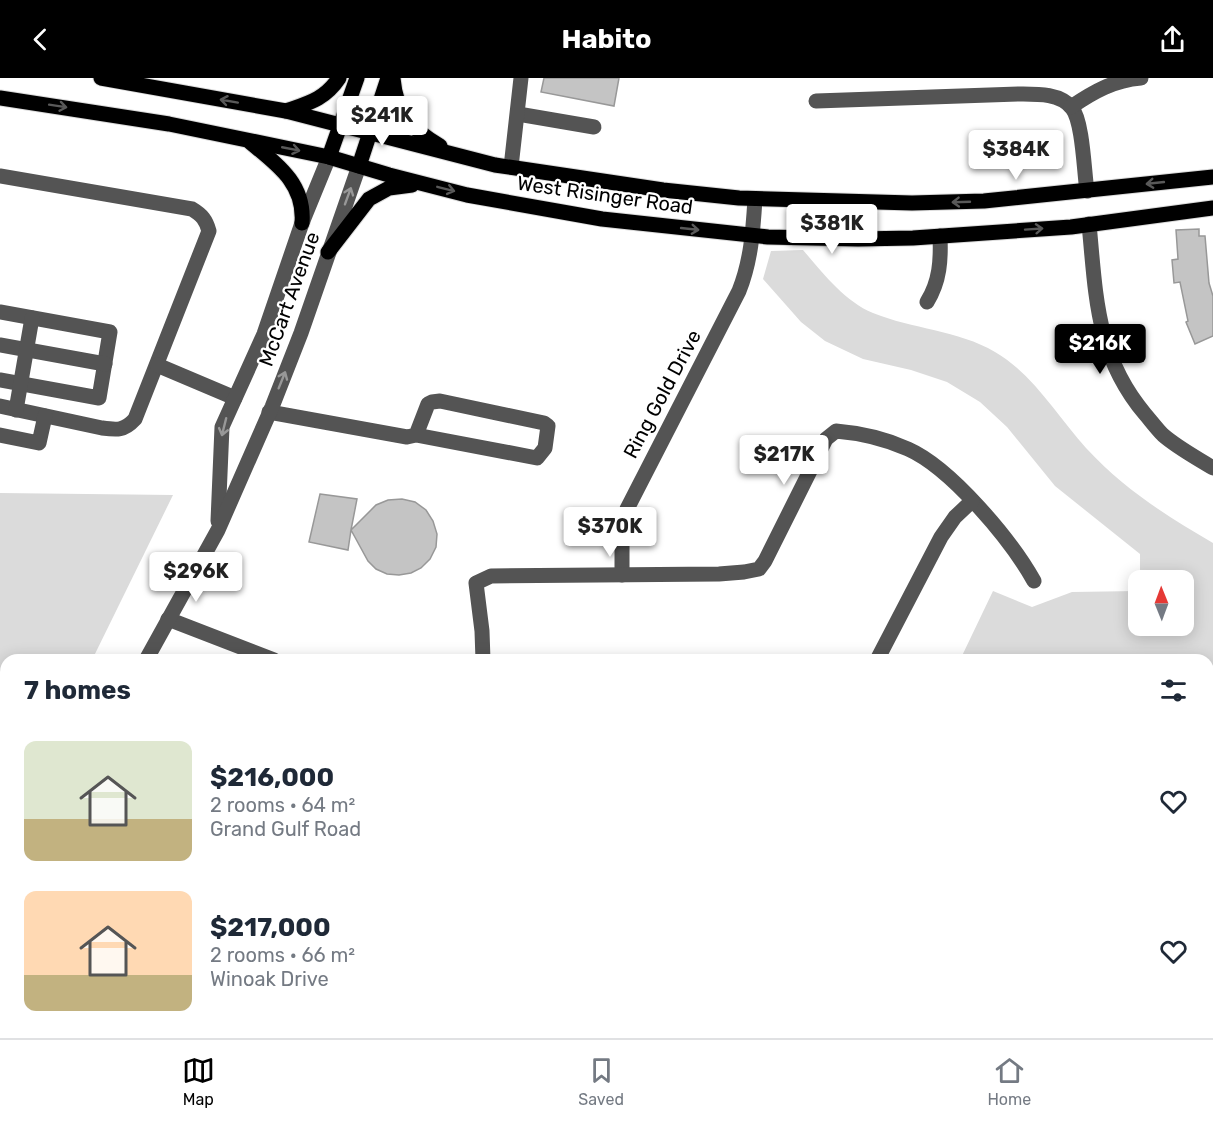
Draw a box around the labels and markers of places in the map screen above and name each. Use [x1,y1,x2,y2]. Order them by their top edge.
pin: $241K [340,96,424,147]
pin: $384K [974,130,1058,181]
pin: $381K [790,204,874,255]
pin: $216K [1058,324,1142,375]
pin: $217K [742,435,826,486]
pin: $370K [568,507,652,558]
pin: $296K [154,552,238,603]

